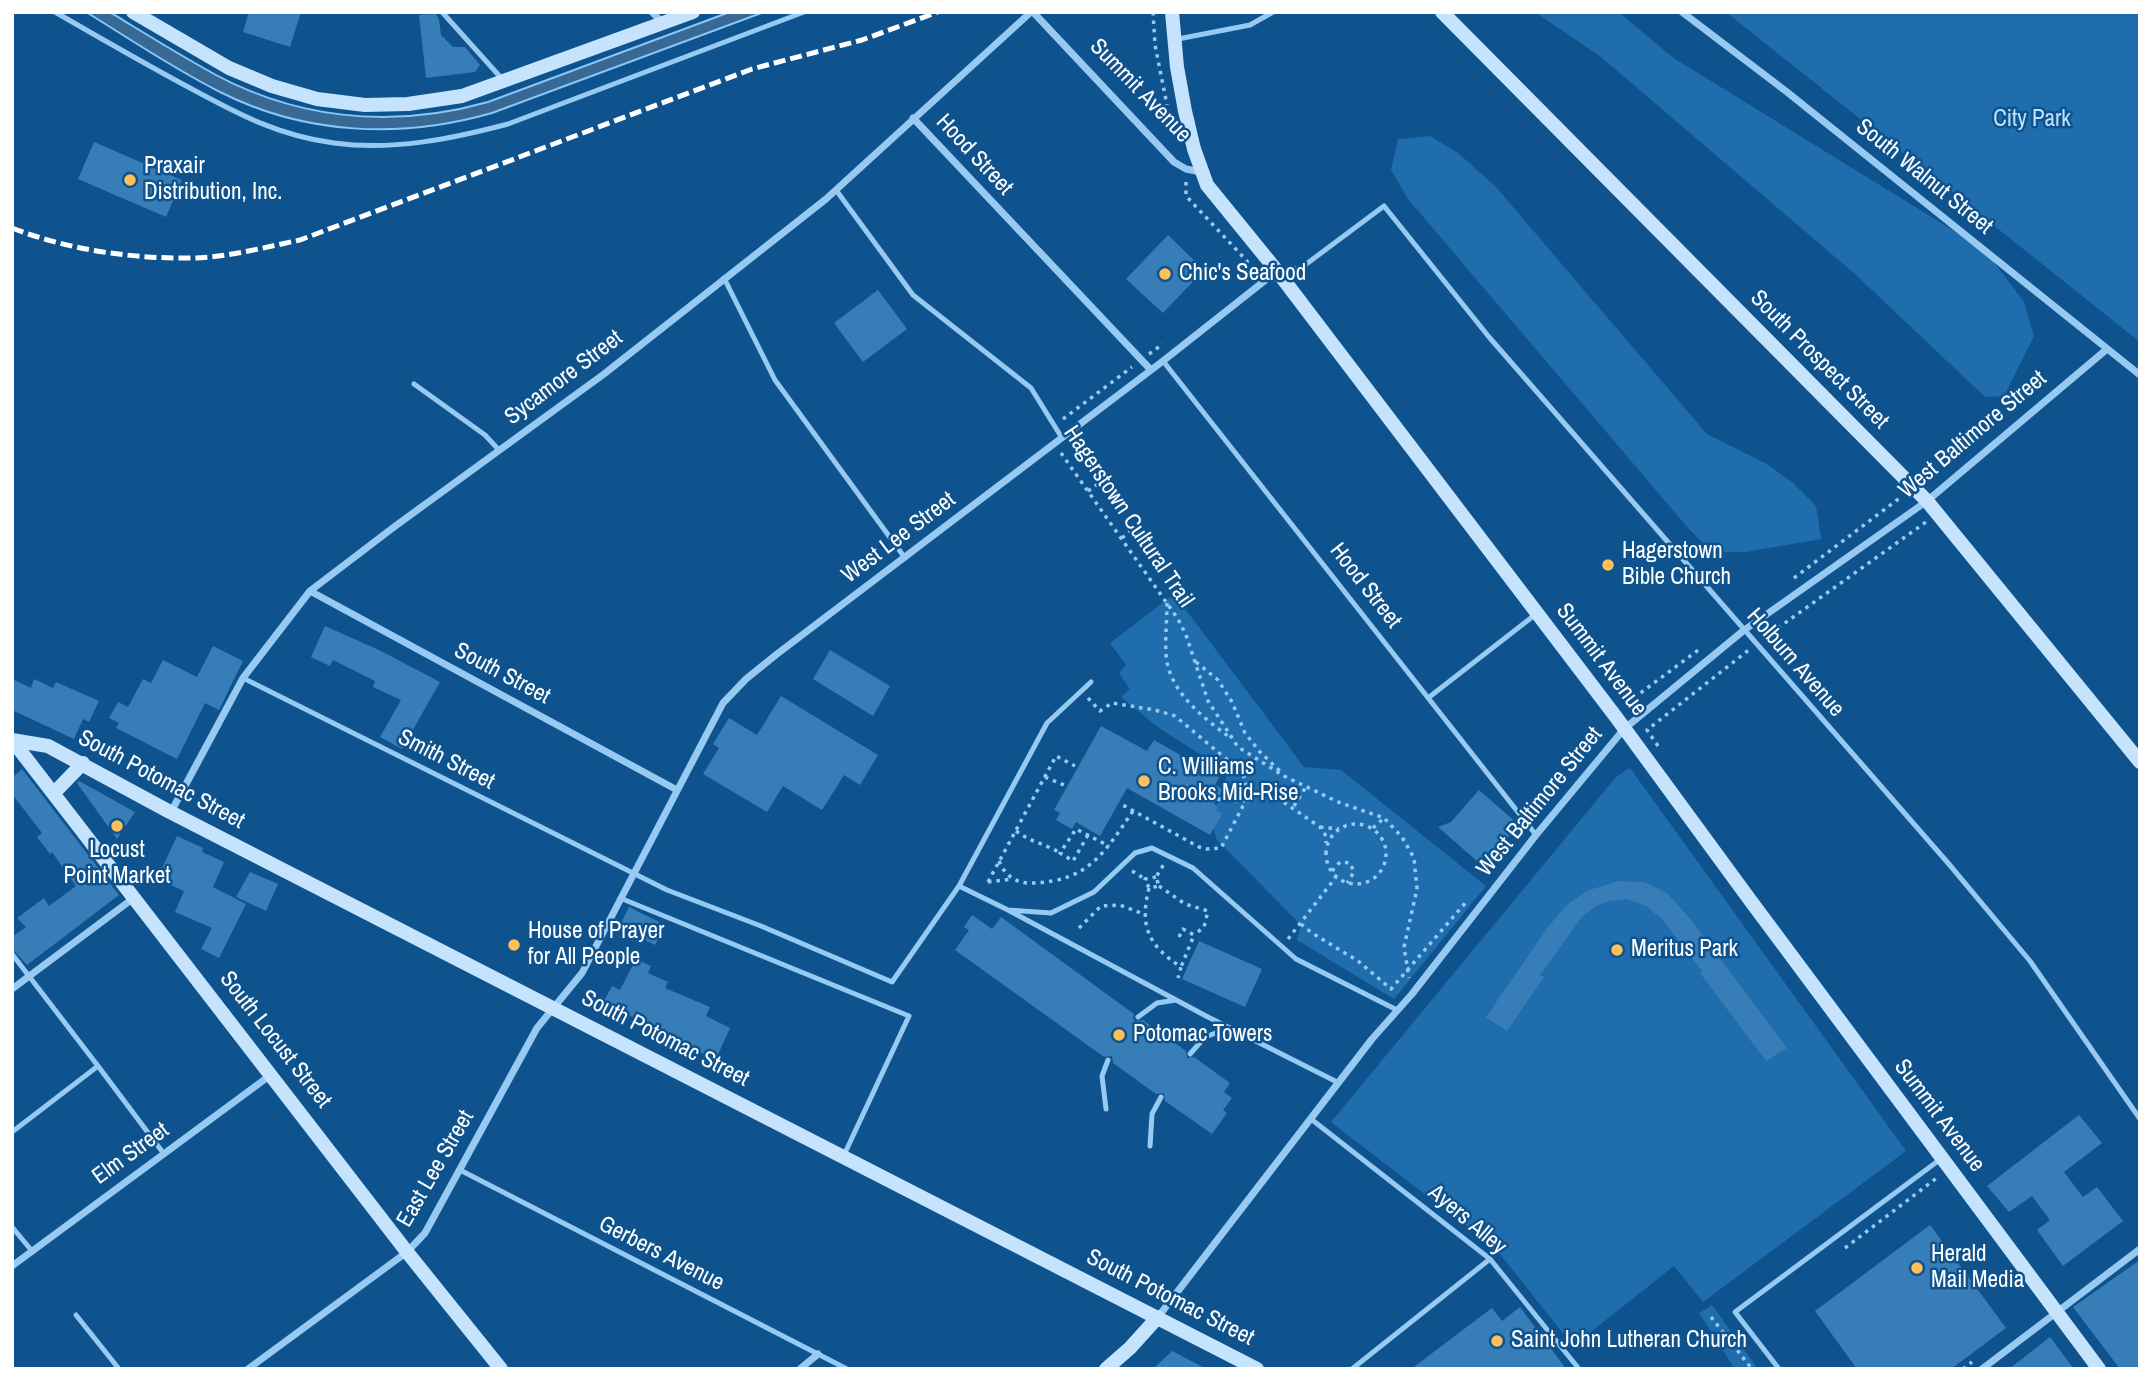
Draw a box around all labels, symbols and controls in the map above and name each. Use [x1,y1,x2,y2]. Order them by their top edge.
street label: Summit Avenue [1084,33,1196,149]
park label: City Park [1993,106,2071,134]
street label: Hood Street [930,109,1018,201]
street label: South Walnut Street [1850,113,1998,241]
place label: Praxair Distribution, Inc. [144,153,282,207]
marker: Praxair Distribution, Inc. [122,172,138,188]
place label: Chic's Seafood [1179,260,1306,288]
marker: Chic's Seafood [1157,266,1173,282]
street label: South Prospect Street [1744,285,1894,435]
street label: Sycamore Street [500,325,628,431]
street label: West Baltimore Street [1894,365,2052,505]
street label: Hagerstown Cultural Trail [1057,421,1199,613]
street label: West Lee Street [837,486,961,590]
street label: Hood Street [1323,538,1407,634]
place label: Hagerstown Bible Church [1622,538,1731,592]
marker: Hagerstown Bible Church [1600,557,1616,573]
street label: Summit Avenue [1550,598,1652,722]
street label: Holburn Avenue [1740,603,1850,723]
street label: South Street [449,637,555,711]
street label: West Baltimore Street [1471,722,1609,882]
street label: South Potomac Street [73,724,249,836]
street label: Smith Street [393,724,499,796]
place label: C. Williams Brooks Mid‐Rise [1158,754,1298,808]
marker: C. Williams Brooks Mid‐Rise [1136,773,1152,789]
marker: Locust Point Market [109,818,125,834]
place label: Locust Point Market [64,837,170,891]
place label: House of Prayer for All People [528,918,664,972]
place label: Meritus Park [1631,936,1738,964]
marker: House of Prayer for All People [506,937,522,953]
marker: Meritus Park [1609,942,1625,958]
street label: South Locust Street [213,966,337,1114]
street label: South Potomac Street [577,985,753,1093]
place label: Potomac Towers [1133,1021,1272,1049]
marker: Potomac Towers [1111,1027,1127,1043]
street label: Summit Avenue [1888,1054,1990,1178]
street label: East Lee Street [392,1106,480,1232]
street label: Elm Street [87,1117,175,1191]
street label: Ayers Alley [1422,1179,1512,1261]
street label: Gerbers Avenue [594,1211,728,1297]
place label: Herald Mail Media [1931,1241,2024,1295]
street label: South Potomac Street [1082,1244,1258,1352]
marker: Herald Mail Media [1909,1260,1925,1276]
place label: Saint John Lutheran Church [1511,1327,1747,1355]
marker: Saint John Lutheran Church [1489,1333,1505,1349]

